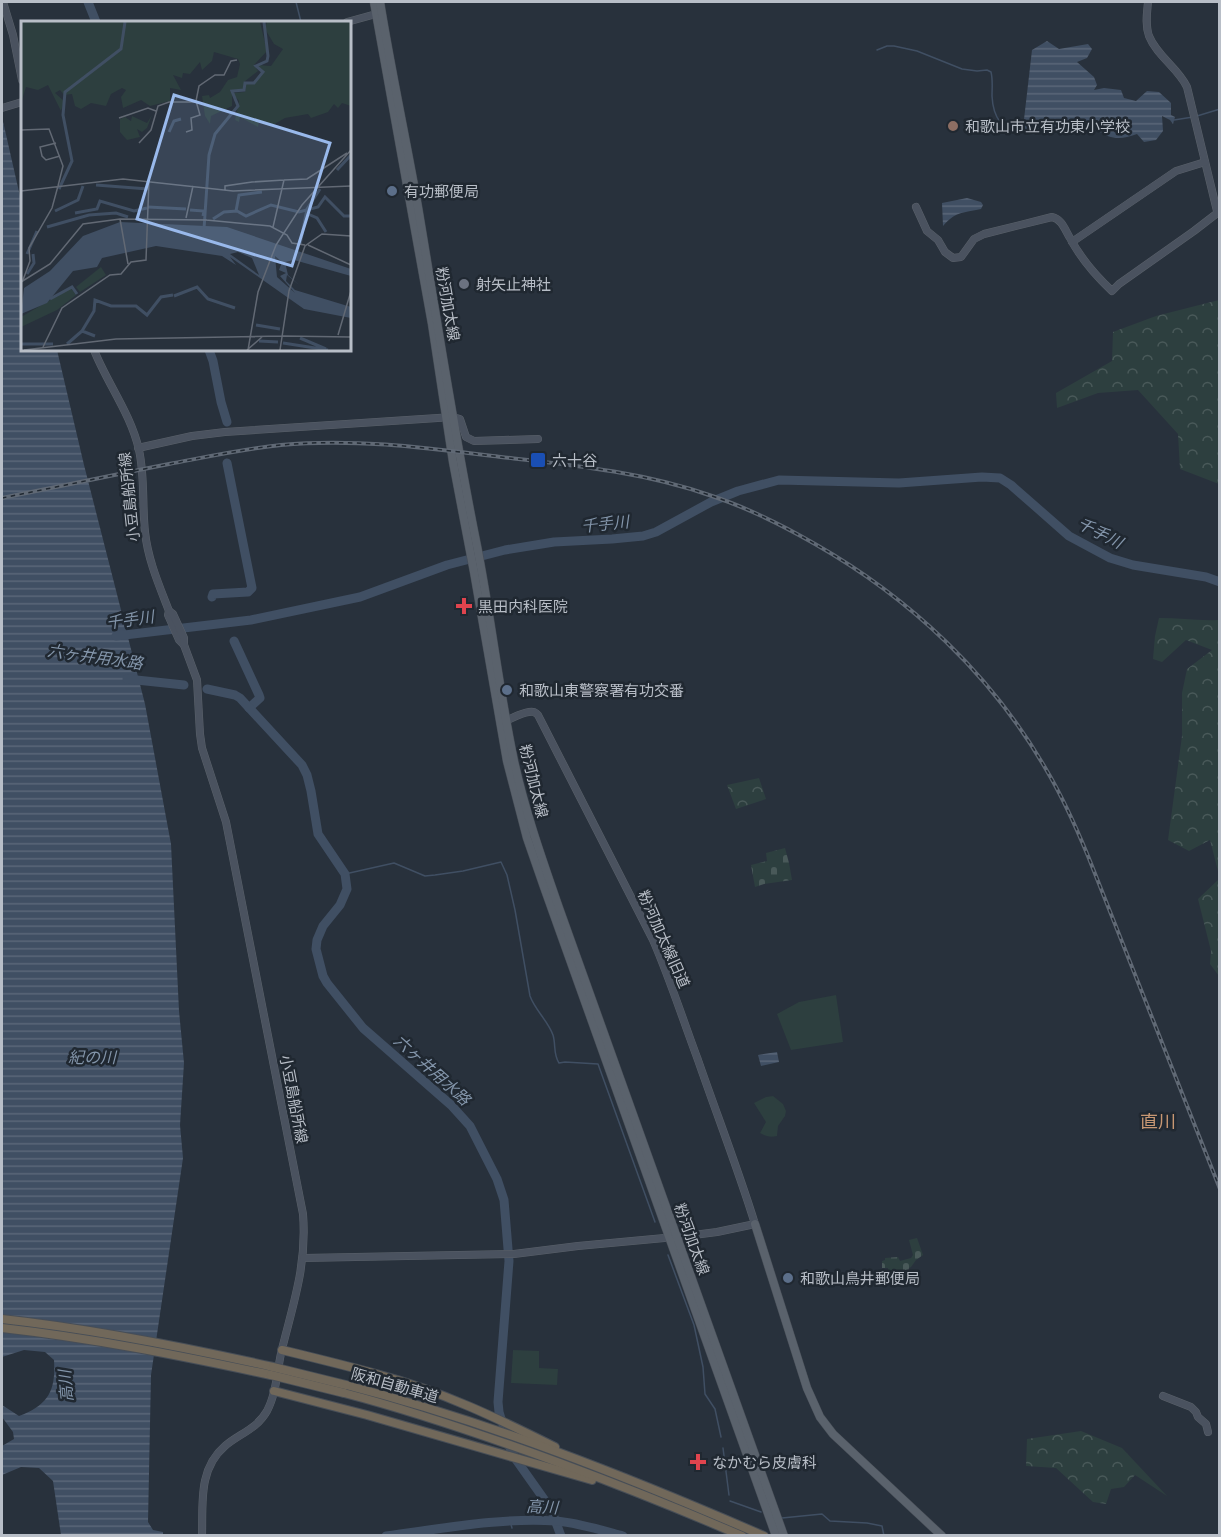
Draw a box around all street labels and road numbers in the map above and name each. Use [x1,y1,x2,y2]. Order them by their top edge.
street label: 粉河加太線 [433,266,463,342]
street label: 小豆島船所線 [116,451,142,543]
street label: 粉河加太線 [517,743,551,819]
street label: 粉河加太線旧道 [635,888,693,990]
street label: 小豆島船所線 [277,1053,311,1145]
street label: 粉河加太線 [671,1201,713,1277]
street label: 阪和自動車道 [349,1364,441,1406]

